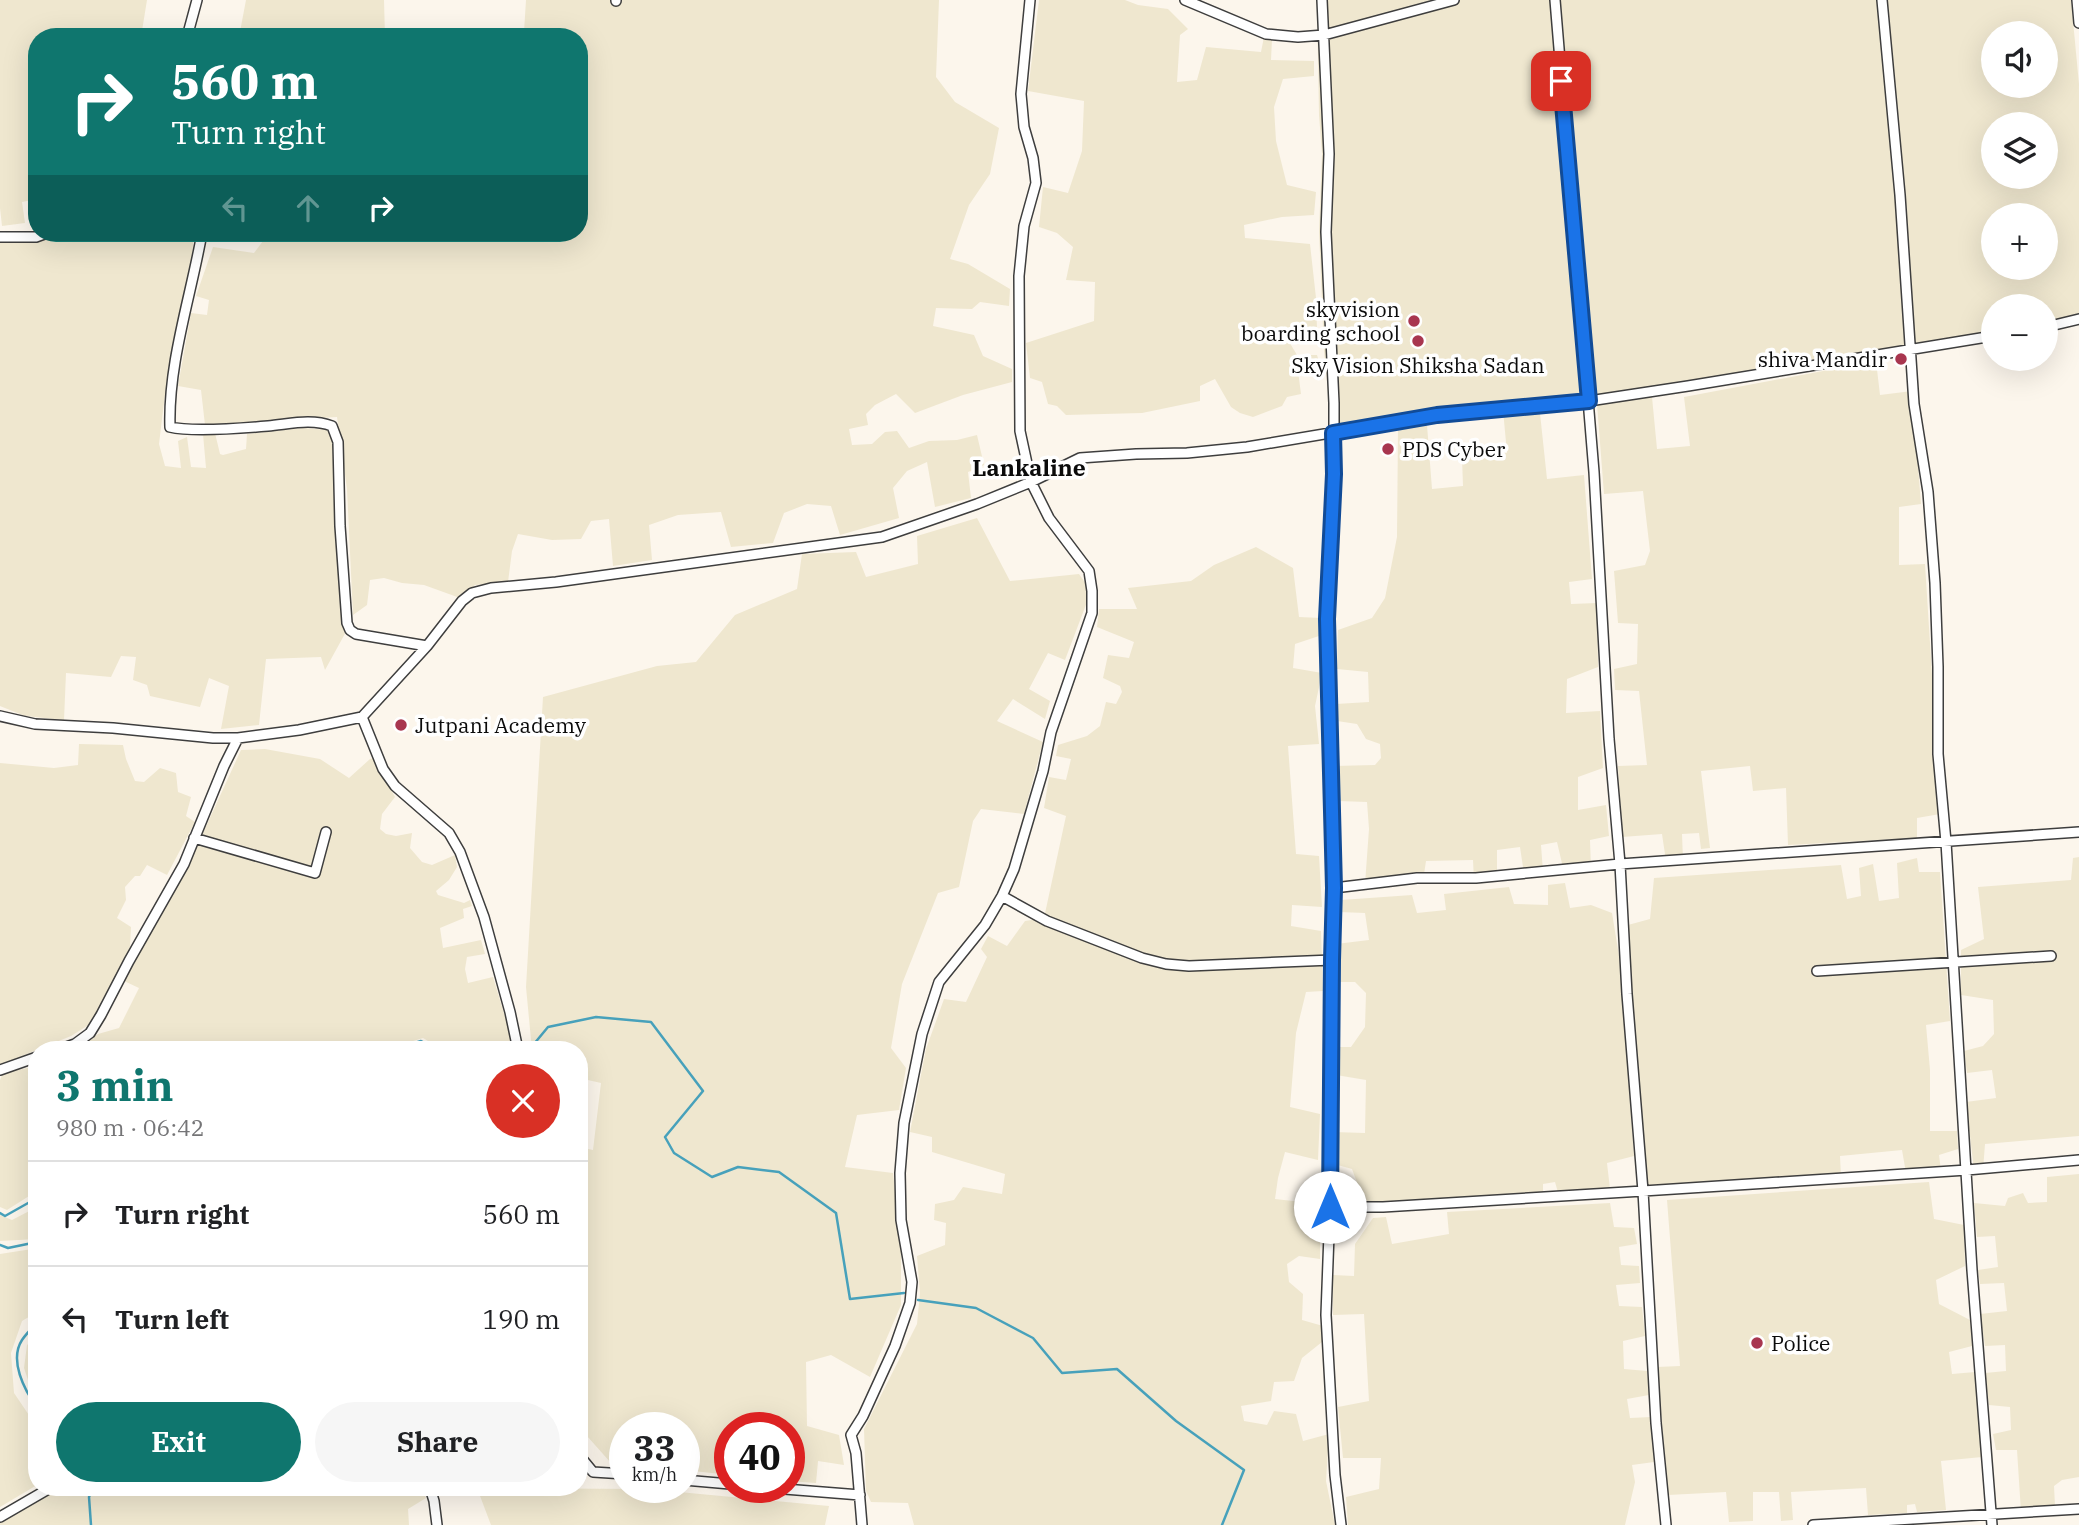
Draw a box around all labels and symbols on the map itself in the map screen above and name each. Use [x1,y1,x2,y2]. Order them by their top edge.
pin [1531,51,1591,111]
place label: skyvision boarding school [1241,295,1400,347]
marker: skyvision boarding school [1406,313,1422,329]
marker: Sky Vision Shiksha Sadan [1410,333,1426,349]
place label: shiva Mandir [1758,345,1888,373]
place label: Sky Vision Shiksha Sadan [1291,351,1545,379]
marker: shiva Mandir [1893,351,1909,367]
place label: PDS Cyber [1402,435,1506,463]
marker: PDS Cyber [1380,441,1396,457]
district label: Lankaline [972,452,1086,482]
place label: Jutpani Academy [415,711,587,739]
marker: Jutpani Academy [393,717,409,733]
position arrow [1293,1170,1367,1244]
place label: Police [1771,1329,1830,1357]
marker: Police [1749,1335,1765,1351]
speed limit sign: 40 [714,1412,805,1503]

